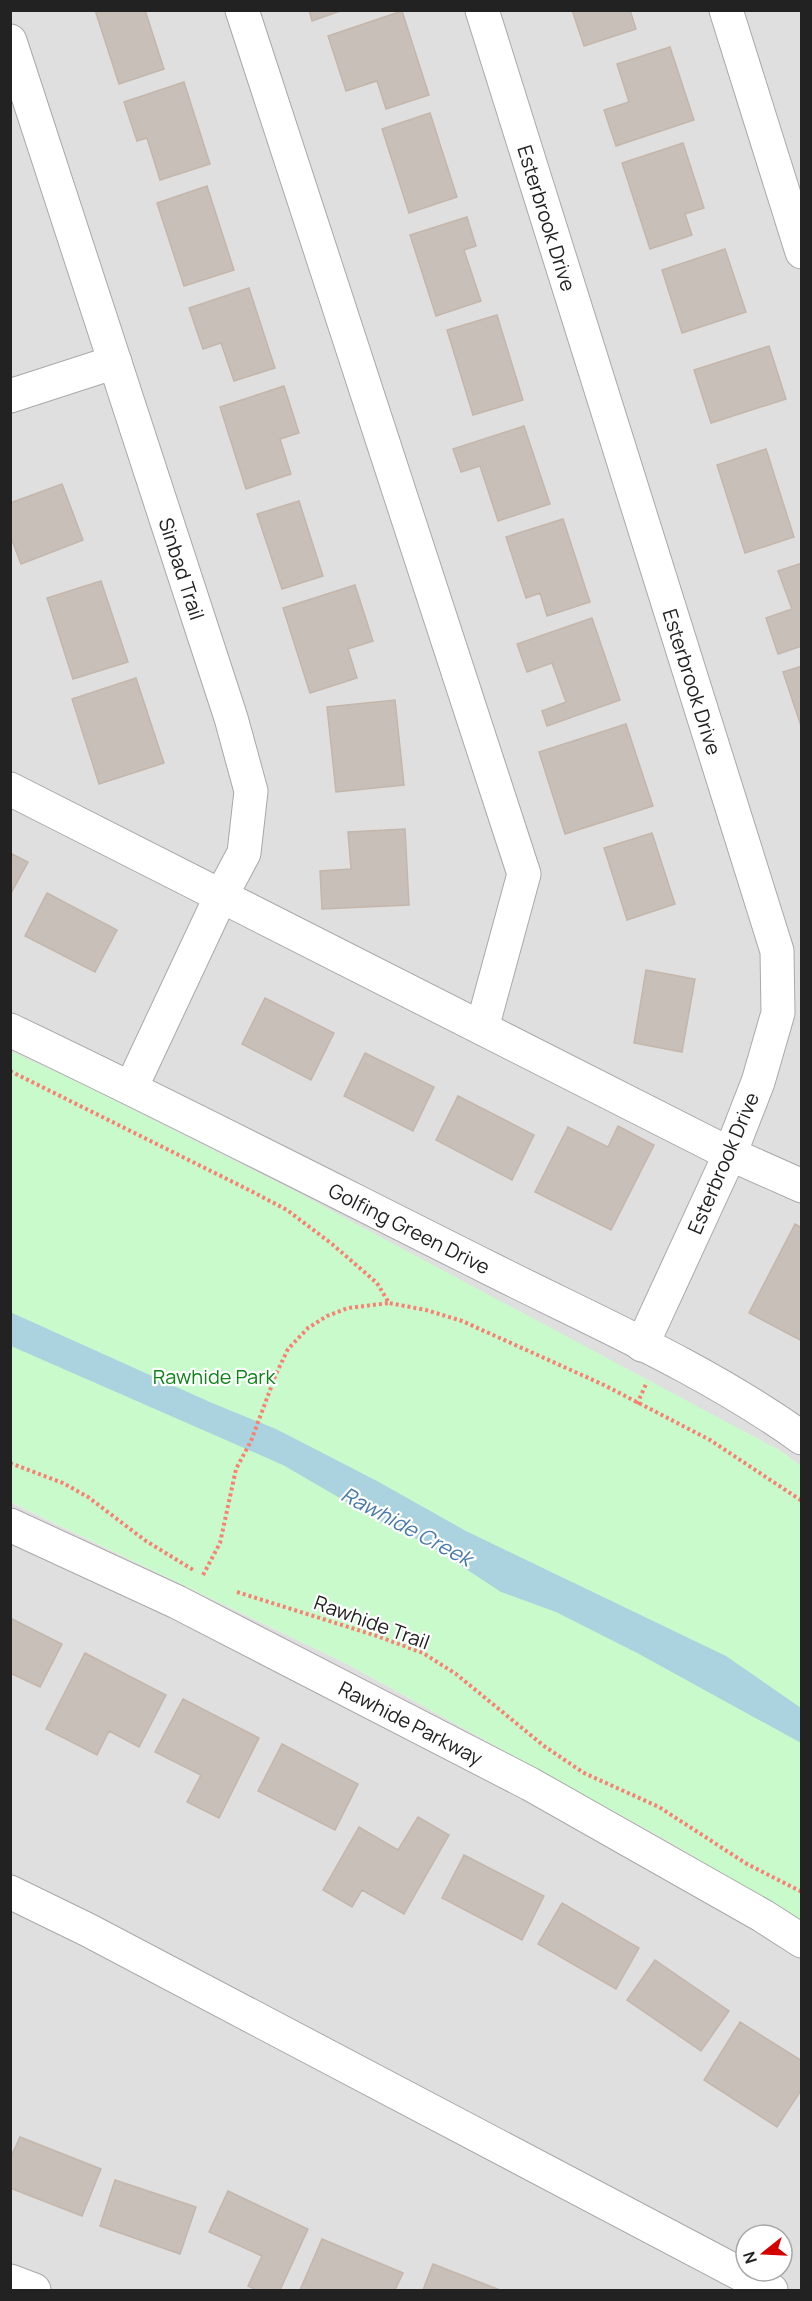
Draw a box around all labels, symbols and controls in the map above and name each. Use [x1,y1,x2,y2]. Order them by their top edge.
street label: Esterbrook Drive [512,142,583,294]
street label: Sinbad Trail [153,514,212,623]
street label: Esterbrook Drive [657,605,728,758]
street label: Esterbrook Drive [681,1088,765,1238]
street label: Golfing Green Drive [324,1176,495,1280]
park label: Rawhide Park [153,1363,276,1390]
water label: Rawhide Creek [337,1480,480,1573]
street label: Rawhide Trail [311,1589,433,1655]
street label: Rawhide Parkway [334,1674,488,1771]
north arrow [734,2223,794,2283]
text: N [737,2249,762,2267]

